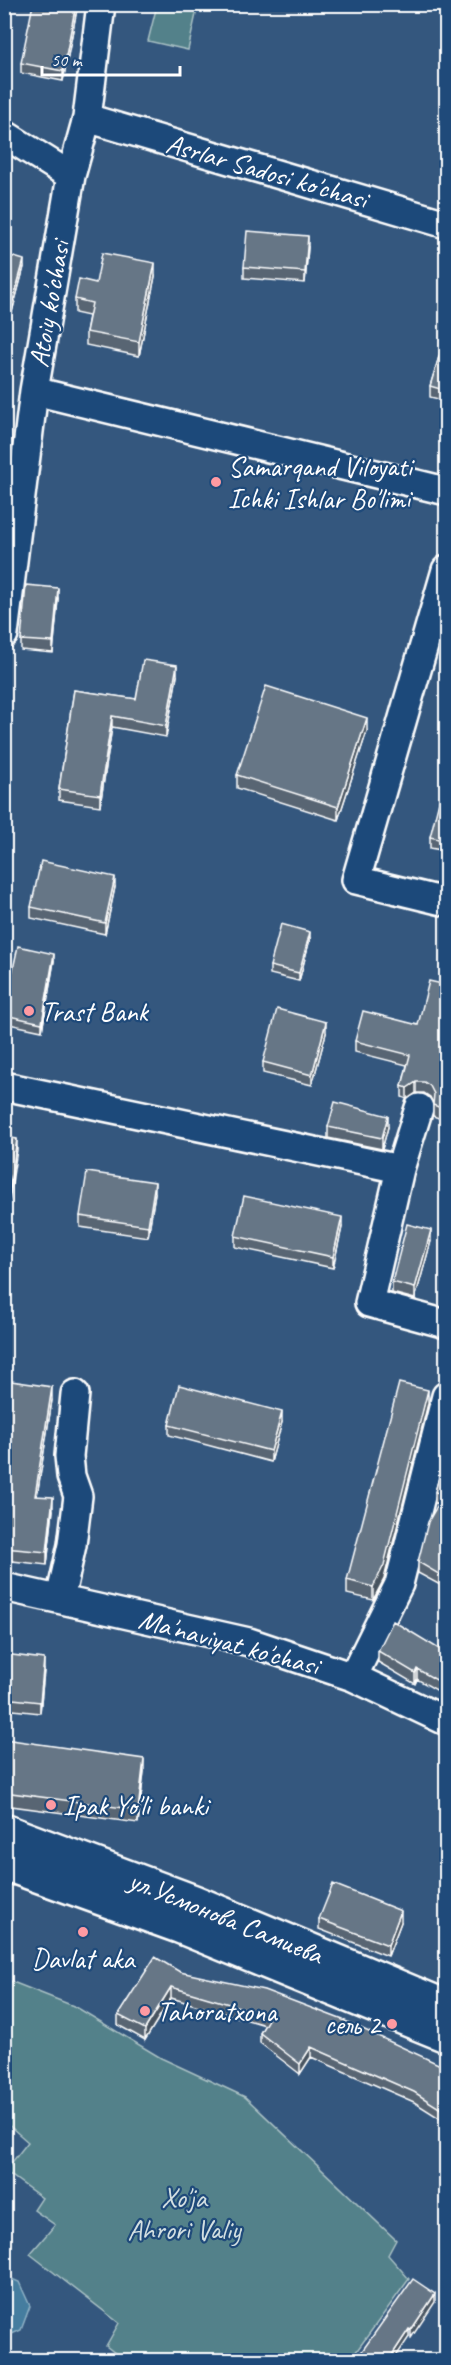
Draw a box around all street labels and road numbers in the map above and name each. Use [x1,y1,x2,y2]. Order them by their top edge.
street label: Asrlar Sadosi ko'chasi [162,126,375,217]
street label: Atoiy ko'chasi [21,234,78,370]
street label: Ma'naviyat ko'chasi [135,1601,327,1684]
street label: ул.Усмонова Самиева [122,1861,330,1972]

